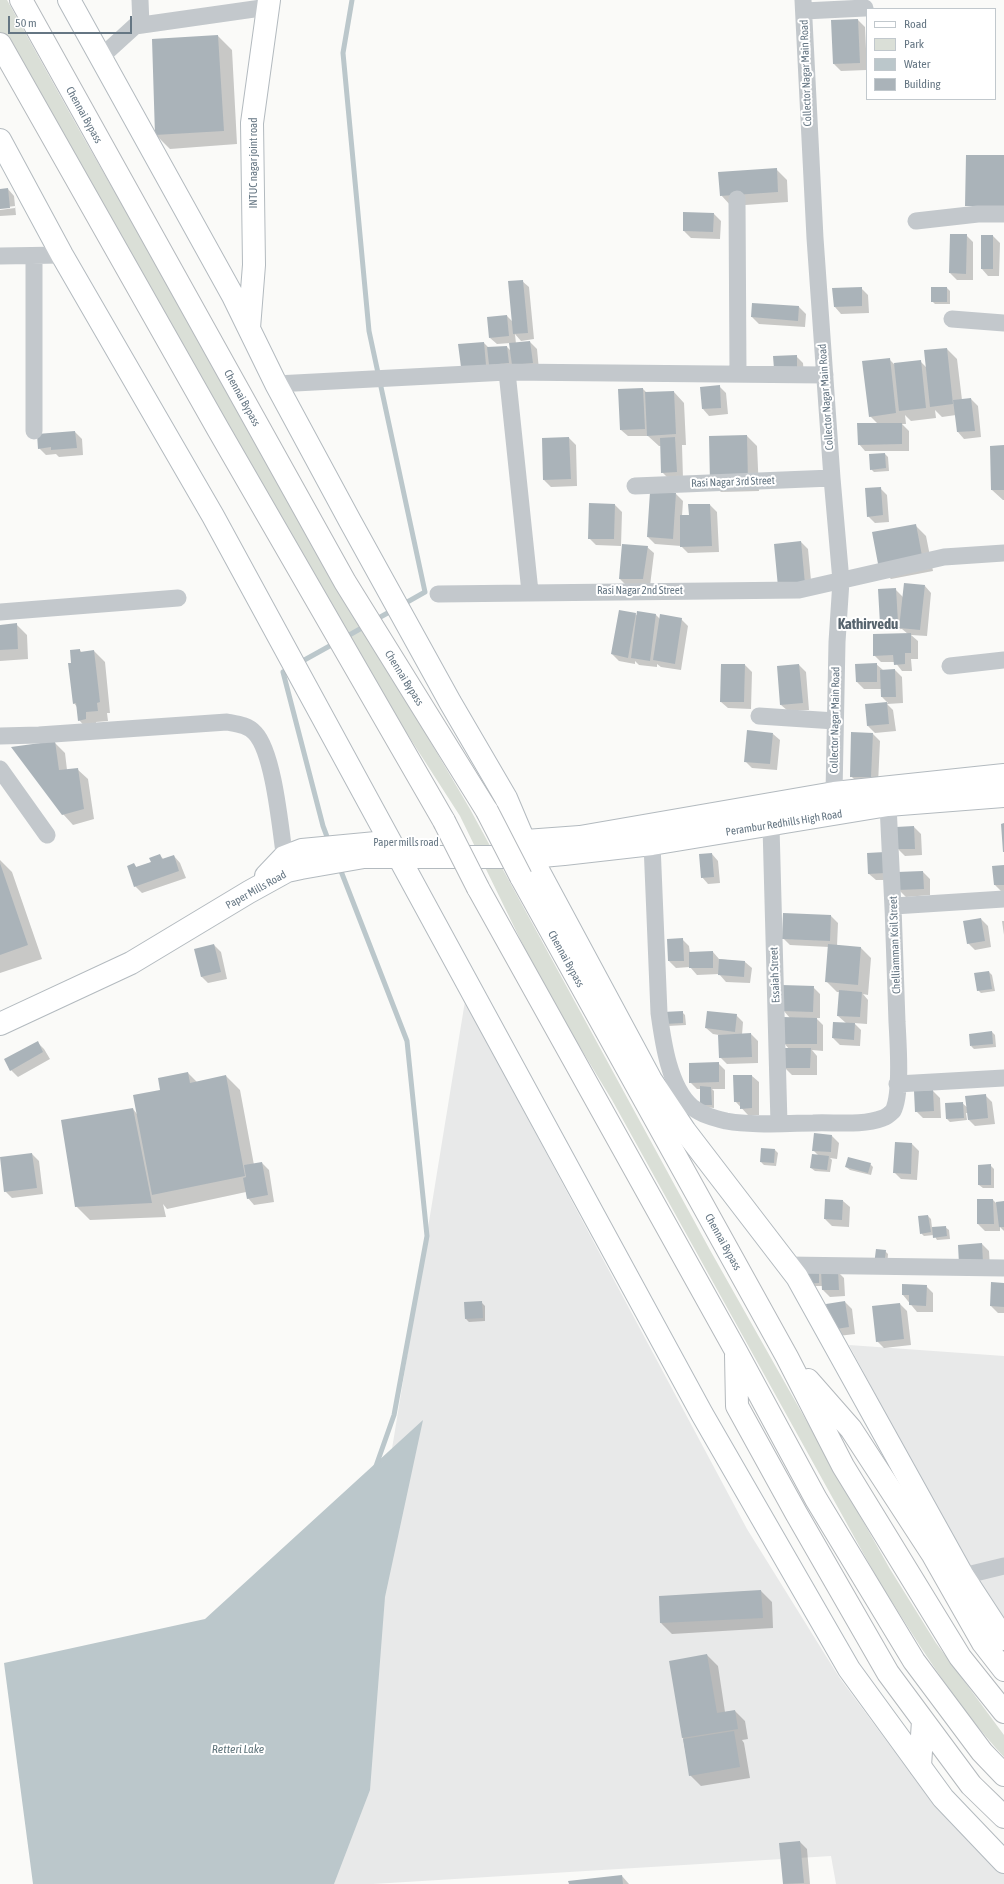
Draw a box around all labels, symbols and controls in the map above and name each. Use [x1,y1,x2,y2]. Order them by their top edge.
scale bar [10,8,134,34]
legend [866,8,996,100]
text: 50 m [15,16,37,30]
text: Road [904,17,927,31]
street label: Collector Nagar Main Road [798,19,814,127]
text: Park [904,37,924,51]
text: Water [904,57,930,71]
text: Building [904,77,941,91]
street label: Chennai Bypass [63,84,105,146]
street label: INTUC nagar joint road [247,118,261,208]
street label: Collector Nagar Main Road [816,343,836,451]
street label: Chennai Bypass [221,367,263,429]
street label: Rasi Nagar 3rd Street [691,474,775,490]
street label: Rasi Nagar 2nd Street [597,584,683,598]
district label: Kathirvedu [838,615,898,633]
street label: Chennai Bypass [382,648,426,708]
street label: Collector Nagar Main Road [827,667,843,773]
street label: Perambur Redhills High Road [725,807,843,839]
street label: Paper mills road [373,836,439,850]
street label: Paper Mills Road [223,868,289,912]
street label: Chelliamman Koil Street [887,896,903,994]
street label: Chennai Bypass [545,928,587,990]
street label: Essaiah Street [767,947,783,1003]
street label: Chennai Bypass [702,1211,744,1273]
water label: Retteri Lake [212,1742,264,1756]

